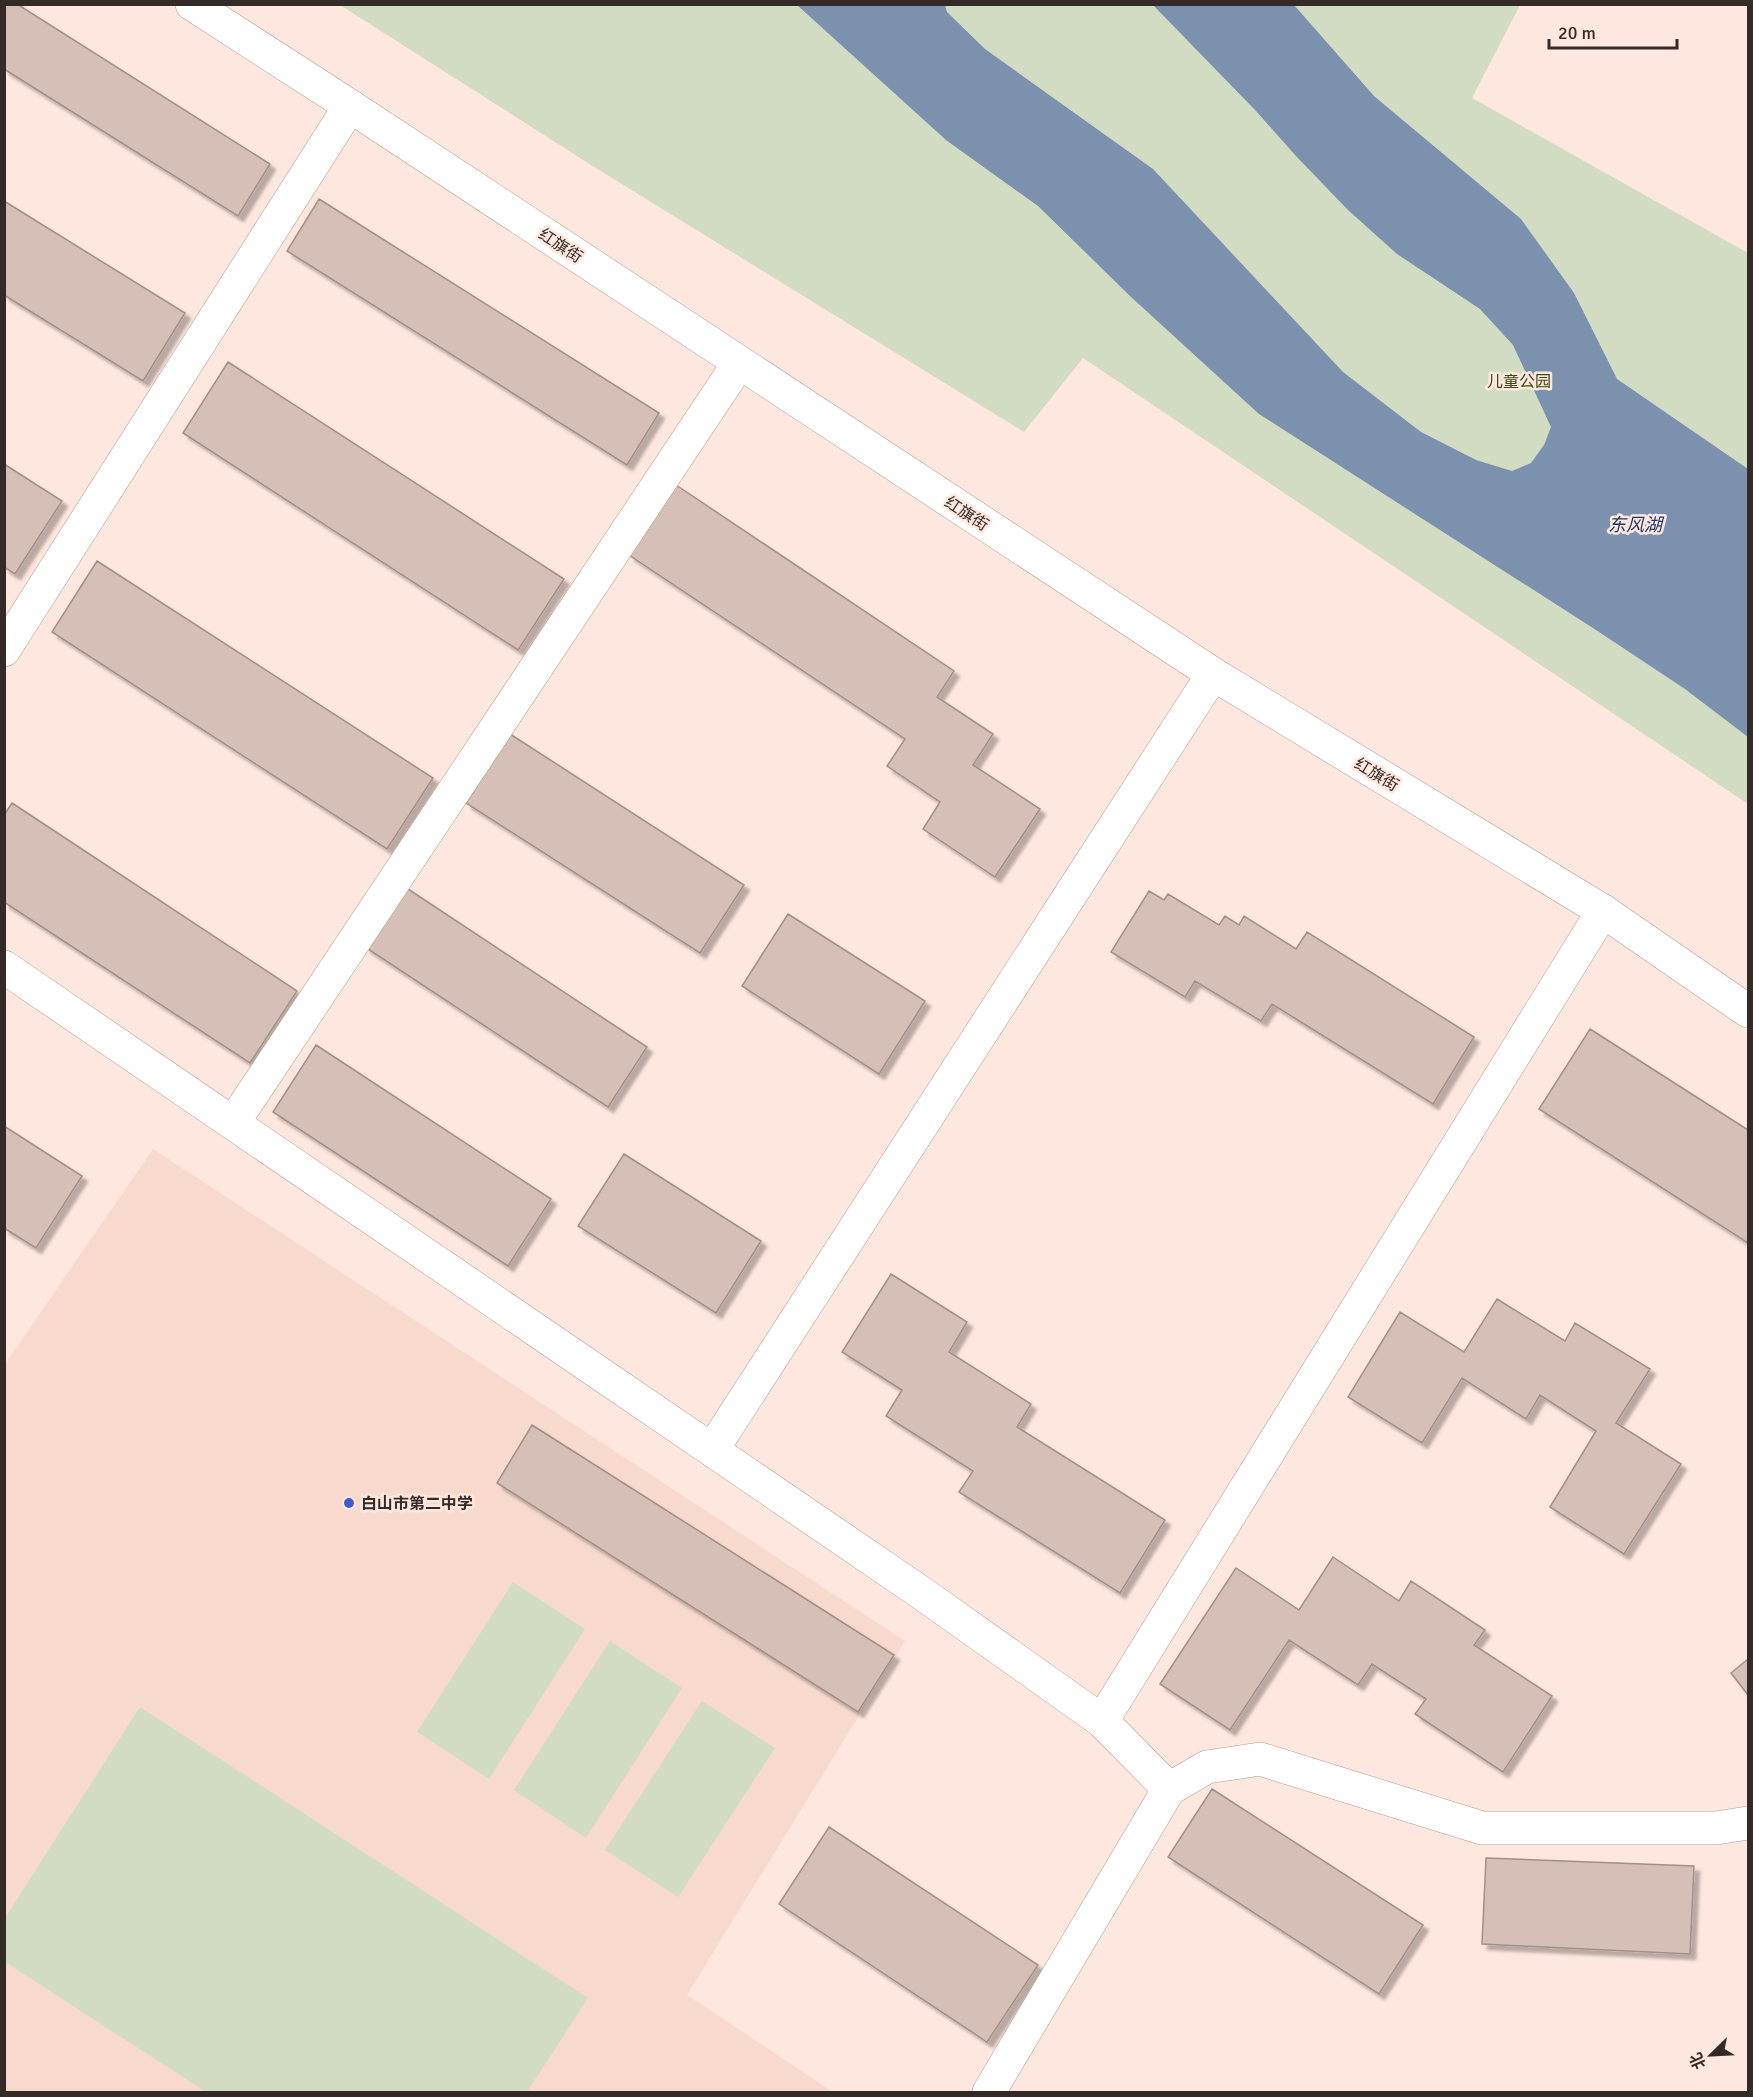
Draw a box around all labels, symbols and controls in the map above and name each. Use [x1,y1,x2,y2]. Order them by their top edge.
scale bar [1549,12,1676,50]
text: 20 m [1558,22,1596,44]
street label: 红旗街 [535,224,586,267]
park label: 儿童公园 [1487,372,1551,392]
street label: 红旗街 [941,492,992,535]
water label: 东风湖 [1608,514,1665,536]
street label: 红旗街 [1351,754,1402,796]
place label: 白山市第二中学 [361,1494,473,1514]
marker: 白山市第二中学 [342,1496,356,1510]
north arrow [1681,2025,1741,2085]
text: 北 [1686,2049,1711,2072]

